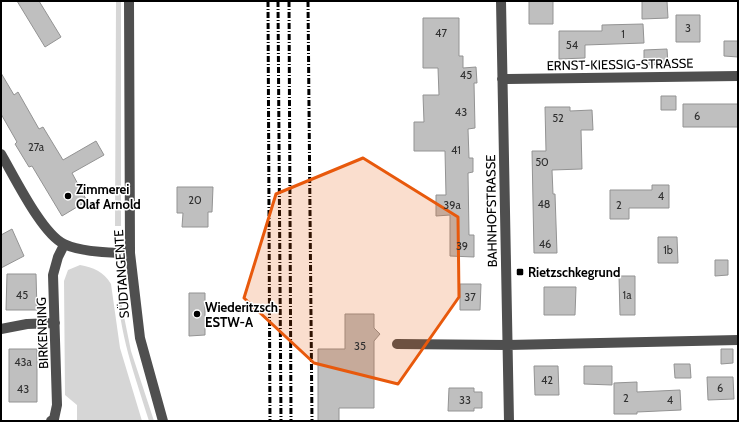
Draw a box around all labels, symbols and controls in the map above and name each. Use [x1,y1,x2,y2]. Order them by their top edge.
house number: 3 [685,21,691,35]
house number: 47 [435,26,447,40]
house number: 1 [621,27,625,41]
house number: 54 [566,38,579,52]
street label: ERNST-KIESSIG-STRASSE [546,55,694,73]
house number: 45 [460,68,472,82]
house number: 43 [455,105,467,119]
house number: 6 [694,109,700,123]
house number: 52 [552,111,564,125]
house number: 27a [28,140,45,154]
house number: 41 [451,143,461,157]
street label: BAHNHOFSTRASSE [482,154,500,268]
house number: 50 [535,155,549,169]
place label: Zimmerei Olaf Arnold [76,181,141,212]
house number: 4 [658,189,665,203]
marker: Zimmerei Olaf Arnold [63,191,73,201]
house number: 20 [188,193,202,207]
house number: 48 [537,197,551,211]
house number: 39a [443,198,461,212]
house number: 2 [616,198,622,212]
street label: SÜDTANGENTE [110,229,132,319]
house number: 46 [539,237,551,251]
house number: 39 [456,239,468,253]
house number: 1b [663,243,673,257]
place label: Rietzschkegrund [528,264,620,280]
marker: Rietzschkegrund [515,267,525,277]
house number: 45 [16,288,28,302]
house number: 1a [623,288,632,302]
house number: 37 [464,290,476,304]
street label: BIRKENRING [33,297,51,369]
place label: Wiederitzsch ESTW-A [205,299,278,330]
marker: Wiederitzsch ESTW-A [192,309,202,319]
house number: 35 [354,339,366,353]
house number: 43a [14,355,33,369]
house number: 42 [541,373,553,387]
house number: 6 [717,381,723,395]
house number: 43 [17,382,29,396]
house number: 2 [623,391,629,405]
house number: 33 [459,393,471,407]
house number: 4 [667,393,674,407]

